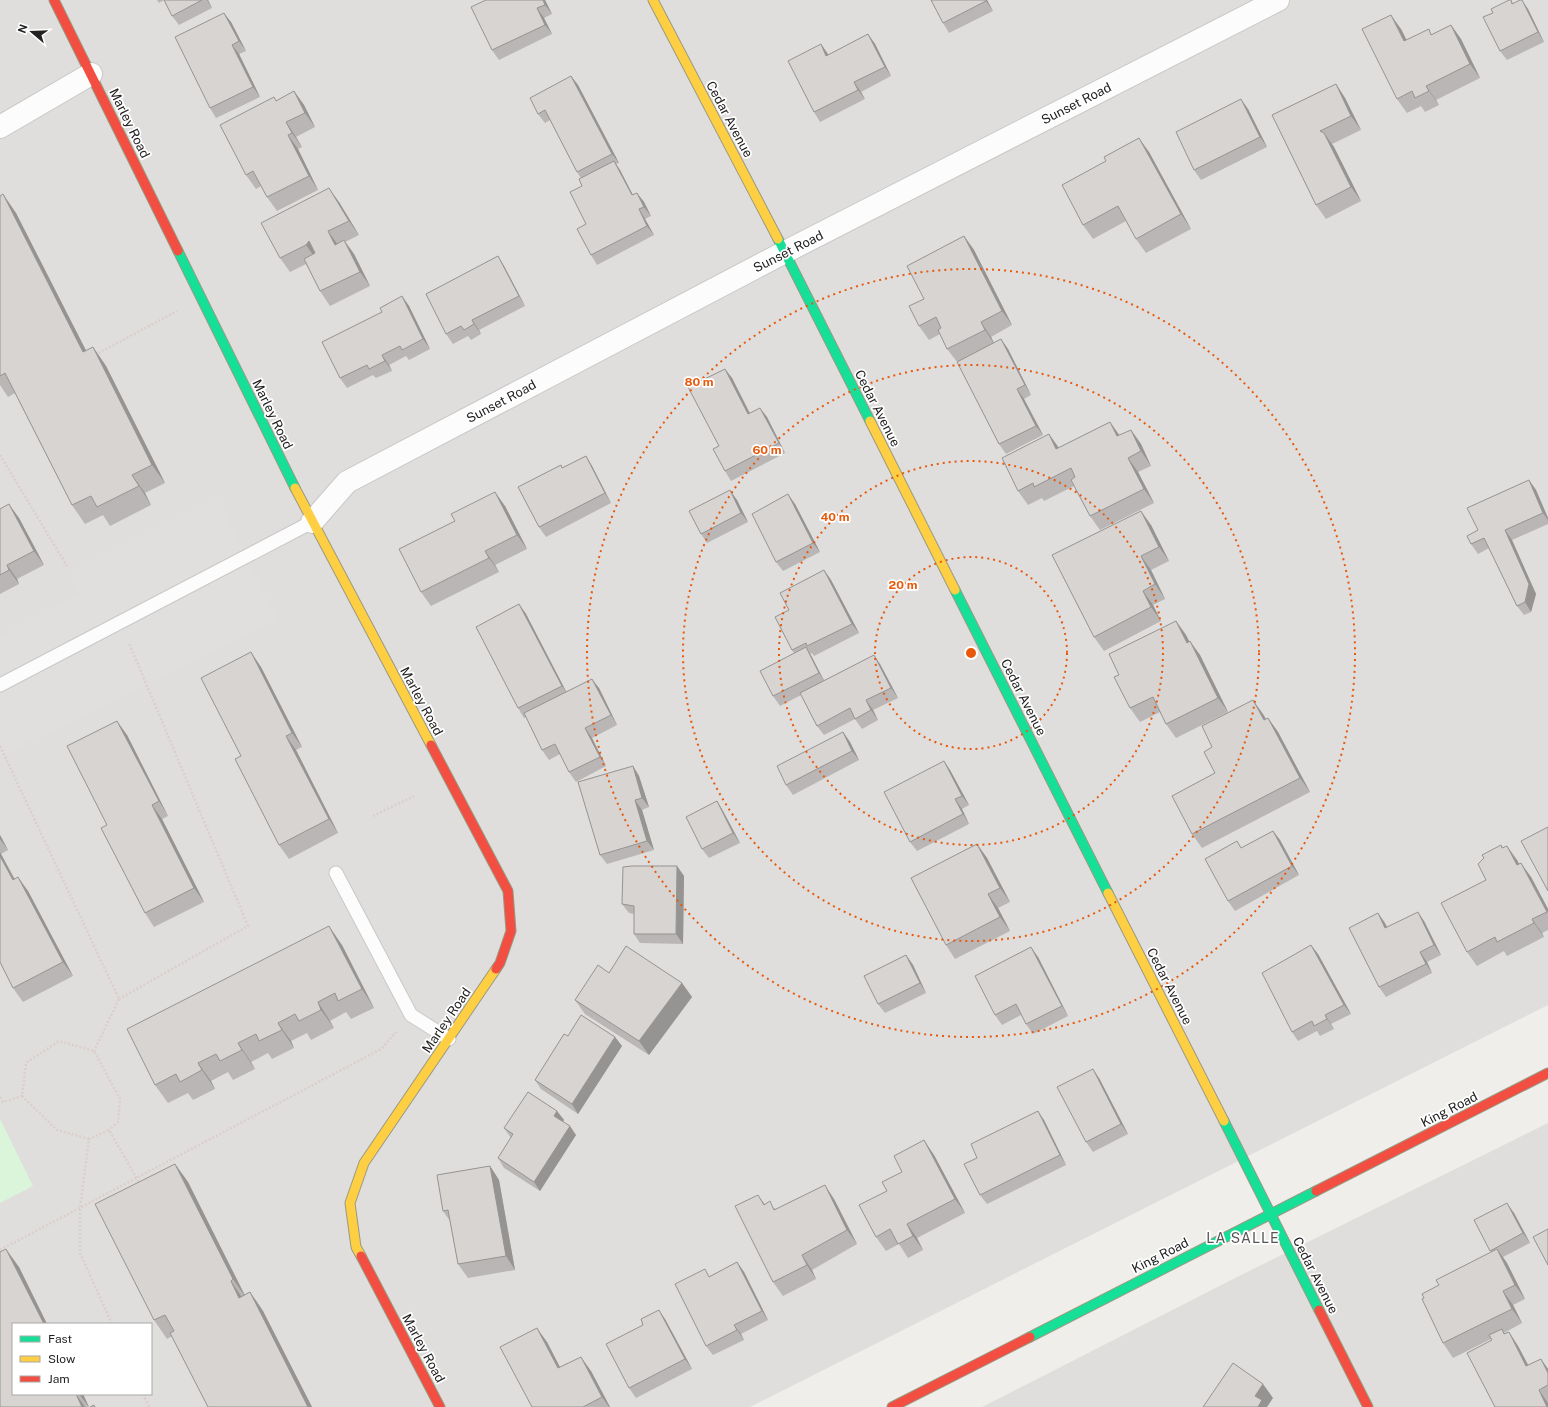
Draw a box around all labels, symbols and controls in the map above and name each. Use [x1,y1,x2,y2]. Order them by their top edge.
north arrow [12,12,52,52]
text: N [15,23,30,35]
street label: Cedar Avenue [703,79,756,160]
street label: Sunset Road [1039,79,1114,127]
street label: Marley Road [106,86,153,160]
street label: Sunset Road [751,227,826,275]
street label: Cedar Avenue [852,367,903,449]
text: 80 m [684,375,714,389]
street label: Marley Road [249,377,296,451]
street label: Sunset Road [464,377,539,426]
text: 60 m [752,443,782,457]
text: 40 m [820,510,850,524]
text: 20 m [889,578,918,592]
centre of rings [964,646,978,660]
street label: Cedar Avenue [998,656,1049,738]
street label: Marley Road [397,664,446,738]
street label: Cedar Avenue [1144,945,1195,1027]
street label: Marley Road [419,985,474,1056]
street label: King Road [1418,1089,1480,1130]
district label: LA SALLE [1206,1230,1280,1246]
street label: Cedar Avenue [1290,1234,1341,1316]
street label: King Road [1129,1235,1191,1276]
street label: Marley Road [399,1311,448,1385]
legend [12,1323,152,1395]
text: Fast [48,1332,73,1346]
text: Slow [48,1352,76,1366]
text: Jam [48,1372,70,1386]

